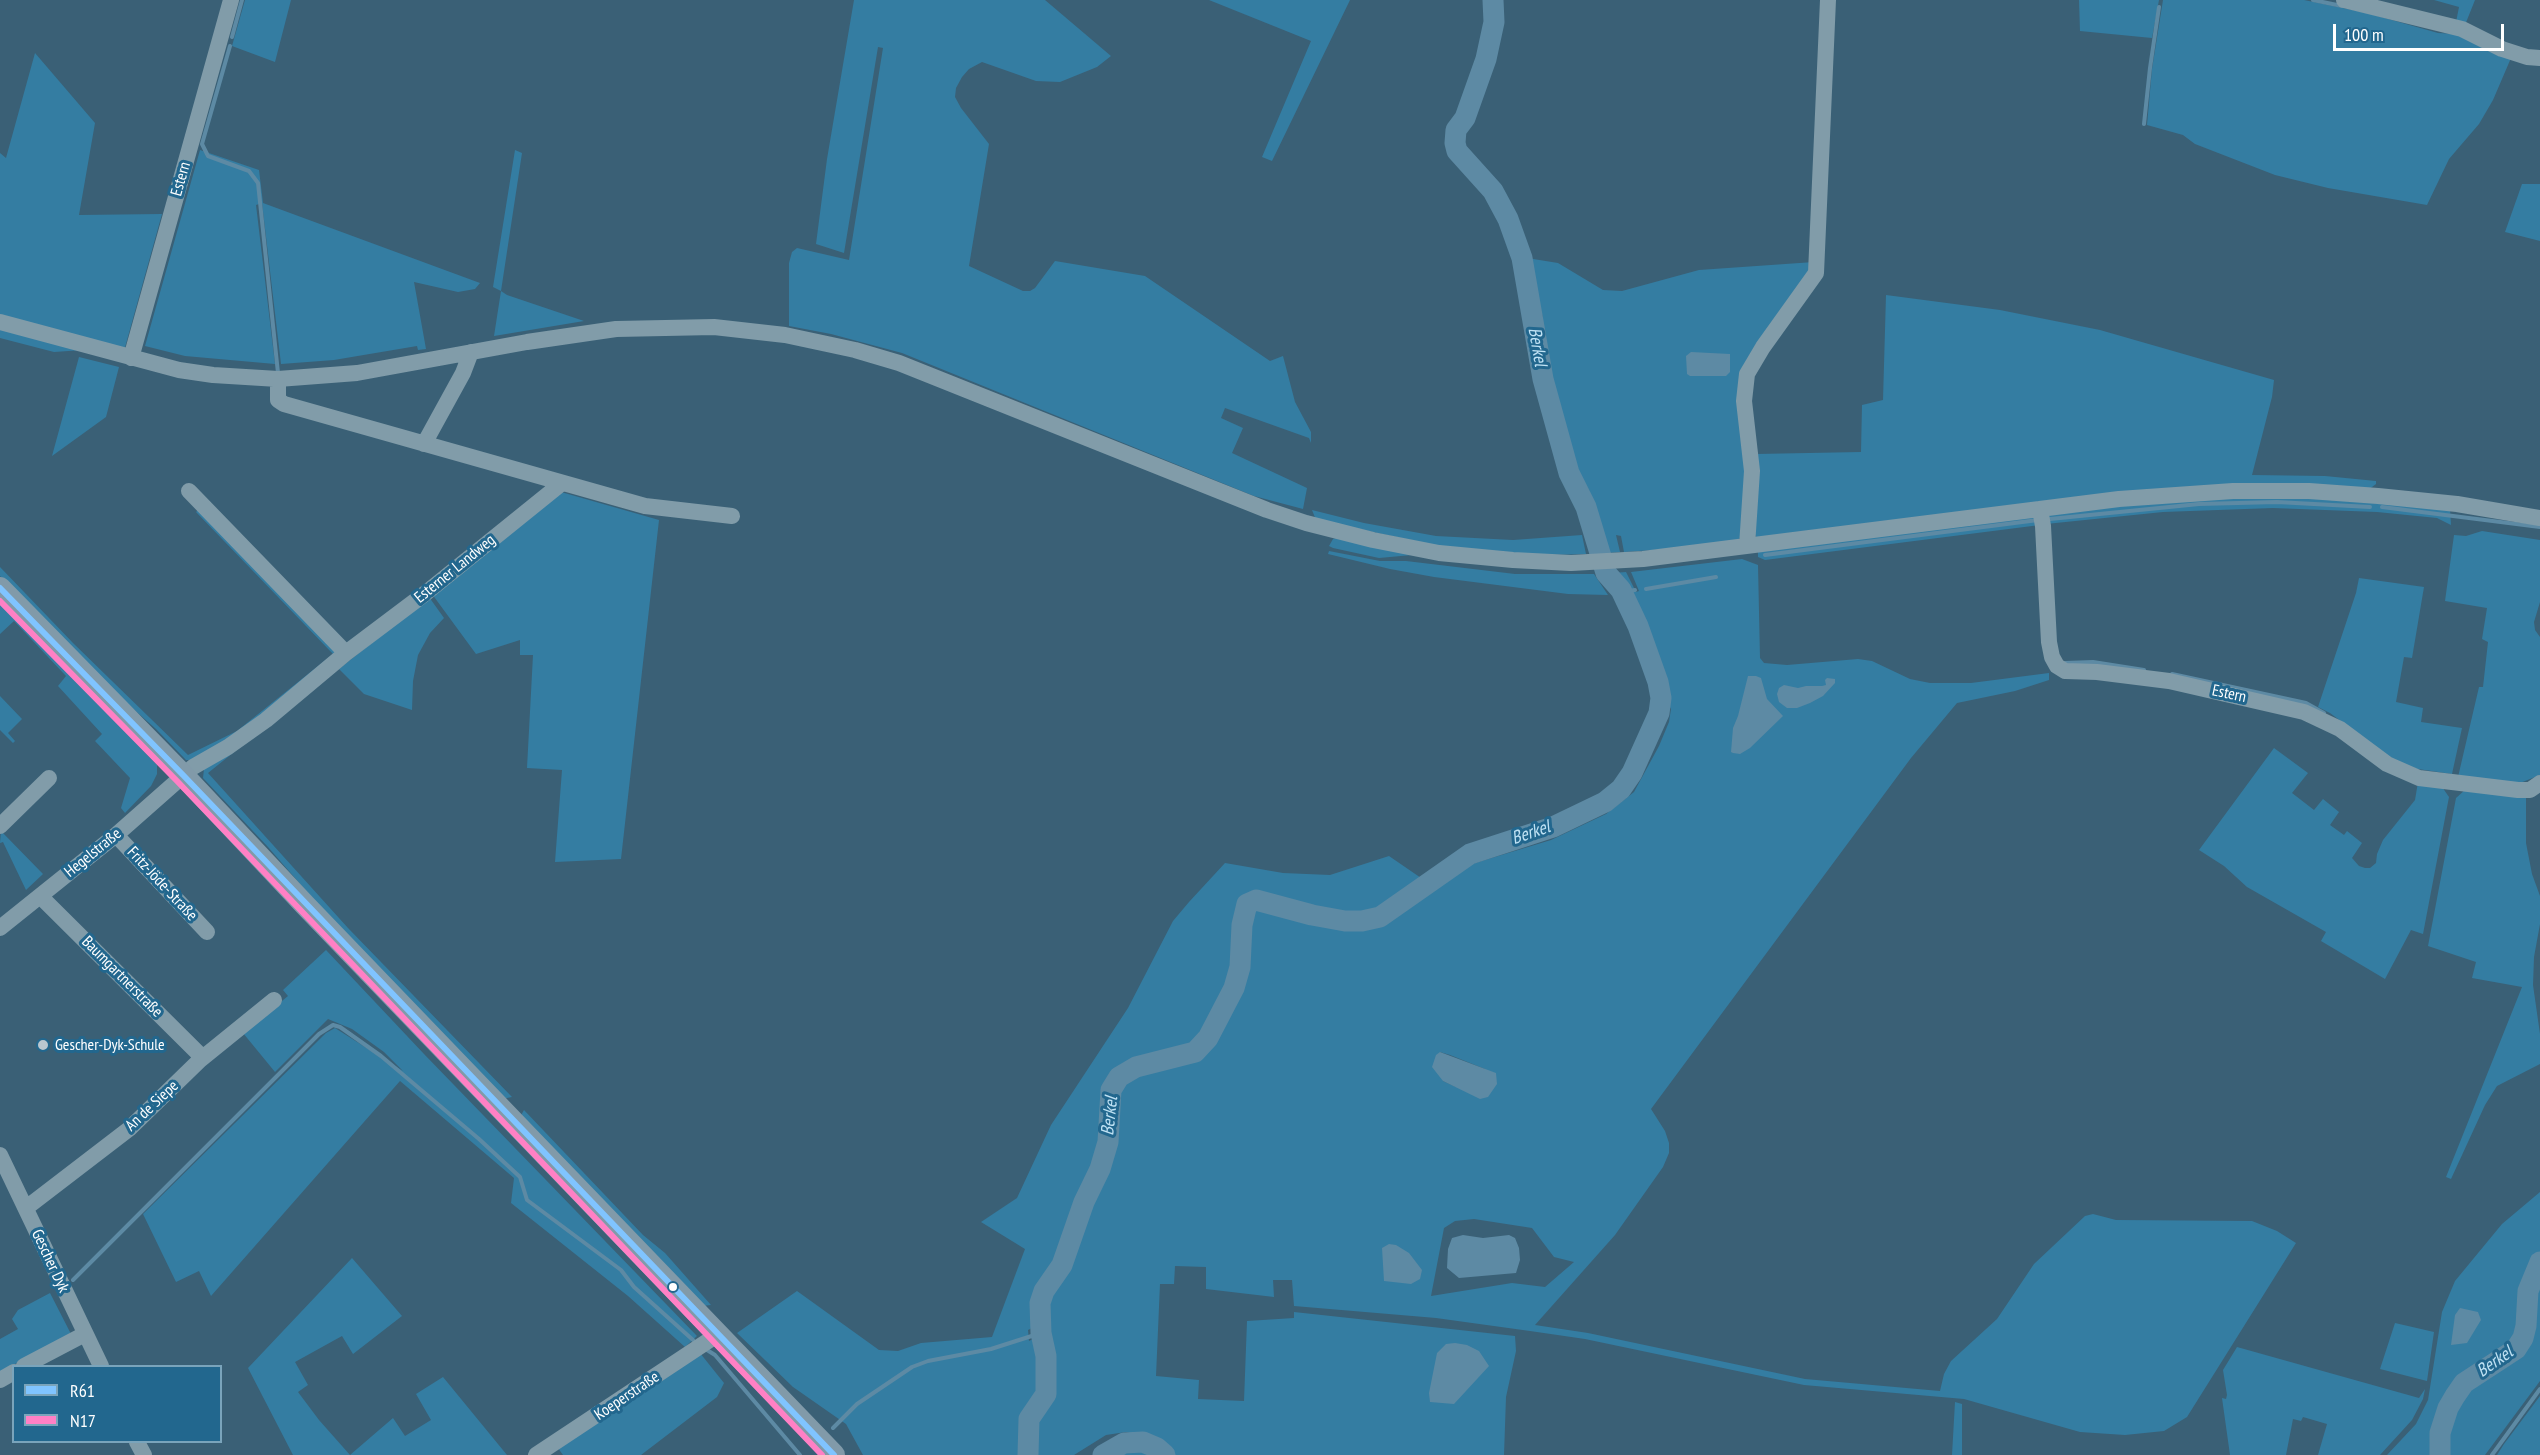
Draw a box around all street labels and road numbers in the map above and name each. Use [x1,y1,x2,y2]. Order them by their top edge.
street label: Estern [167,160,195,198]
street label: Esterner Landweg [411,531,499,607]
street label: Estern [2210,681,2248,707]
street label: Hegelstraße [61,824,125,882]
street label: Fritz-Jöde-Straße [123,843,201,925]
street label: Baumgartnerstraße [77,932,167,1022]
street label: An de Siepe [122,1077,182,1135]
street label: Gescher Dyk [27,1226,73,1296]
street label: Koeperstraße [591,1367,663,1425]

